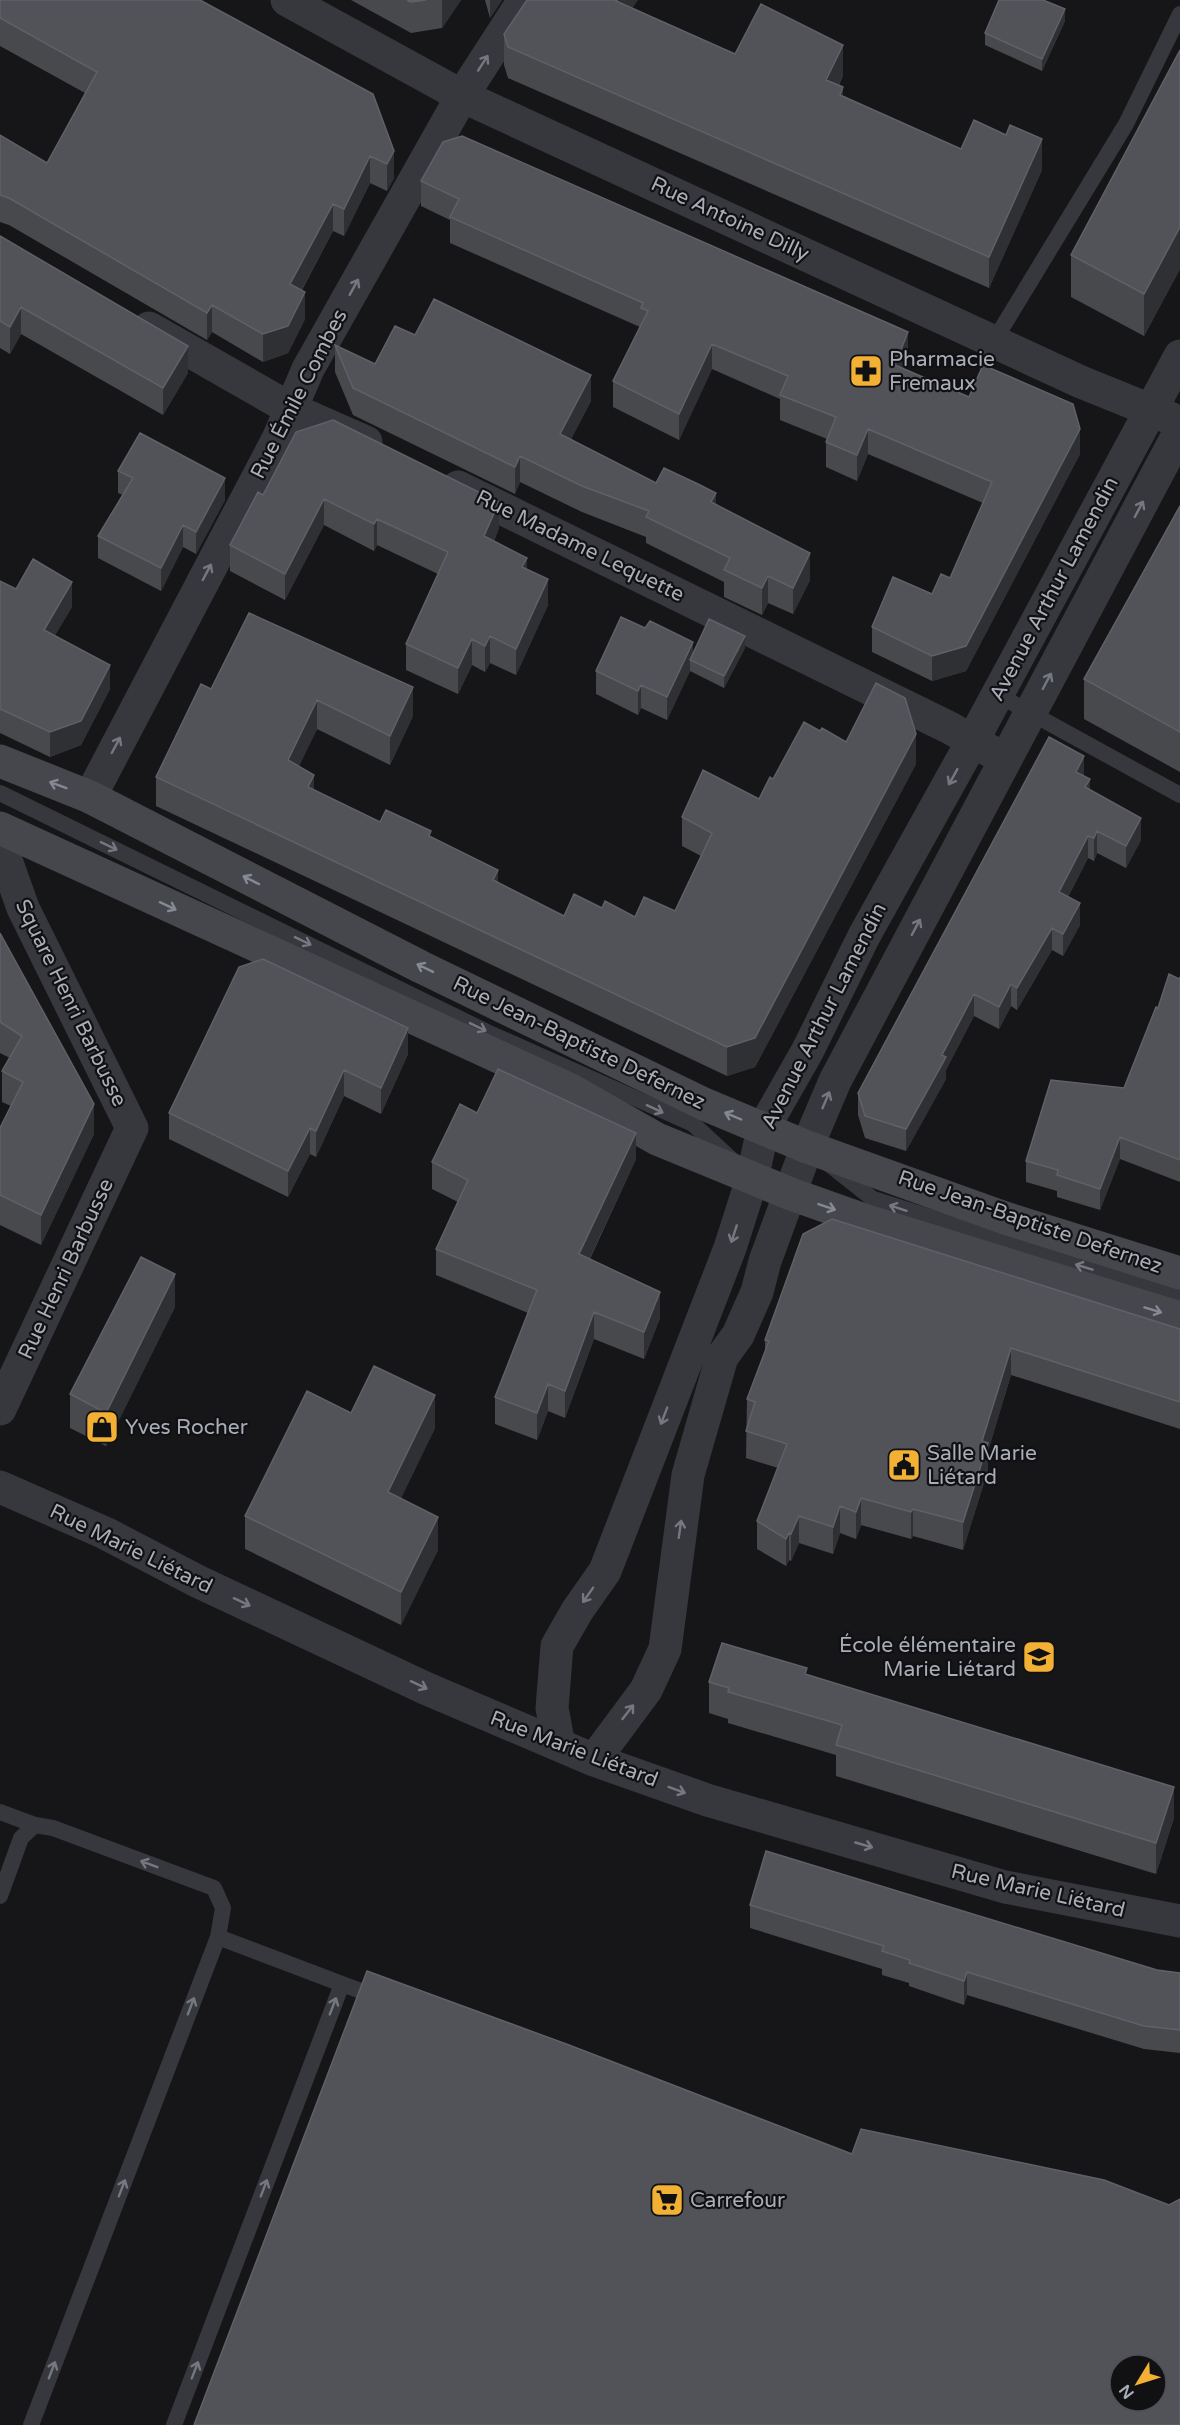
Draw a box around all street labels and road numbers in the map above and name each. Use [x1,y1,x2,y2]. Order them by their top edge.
street label: Rue Antoine Dilly [647,171,813,267]
street label: Rue Émile Combes [245,305,353,483]
street label: Avenue Arthur Lamendin [984,473,1124,705]
street label: Rue Madame Lequette [472,485,688,607]
street label: Square Henri Barbusse [10,895,132,1111]
street label: Avenue Arthur Lamendin [756,899,892,1133]
street label: Rue Jean-Baptiste Defernez [449,971,709,1115]
street label: Rue Jean-Baptiste Defernez [895,1165,1165,1279]
street label: Rue Henri Barbusse [13,1175,119,1363]
street label: Rue Marie Liétard [46,1499,216,1599]
street label: Rue Marie Liétard [487,1705,661,1793]
street label: Rue Marie Liétard [949,1859,1127,1923]

